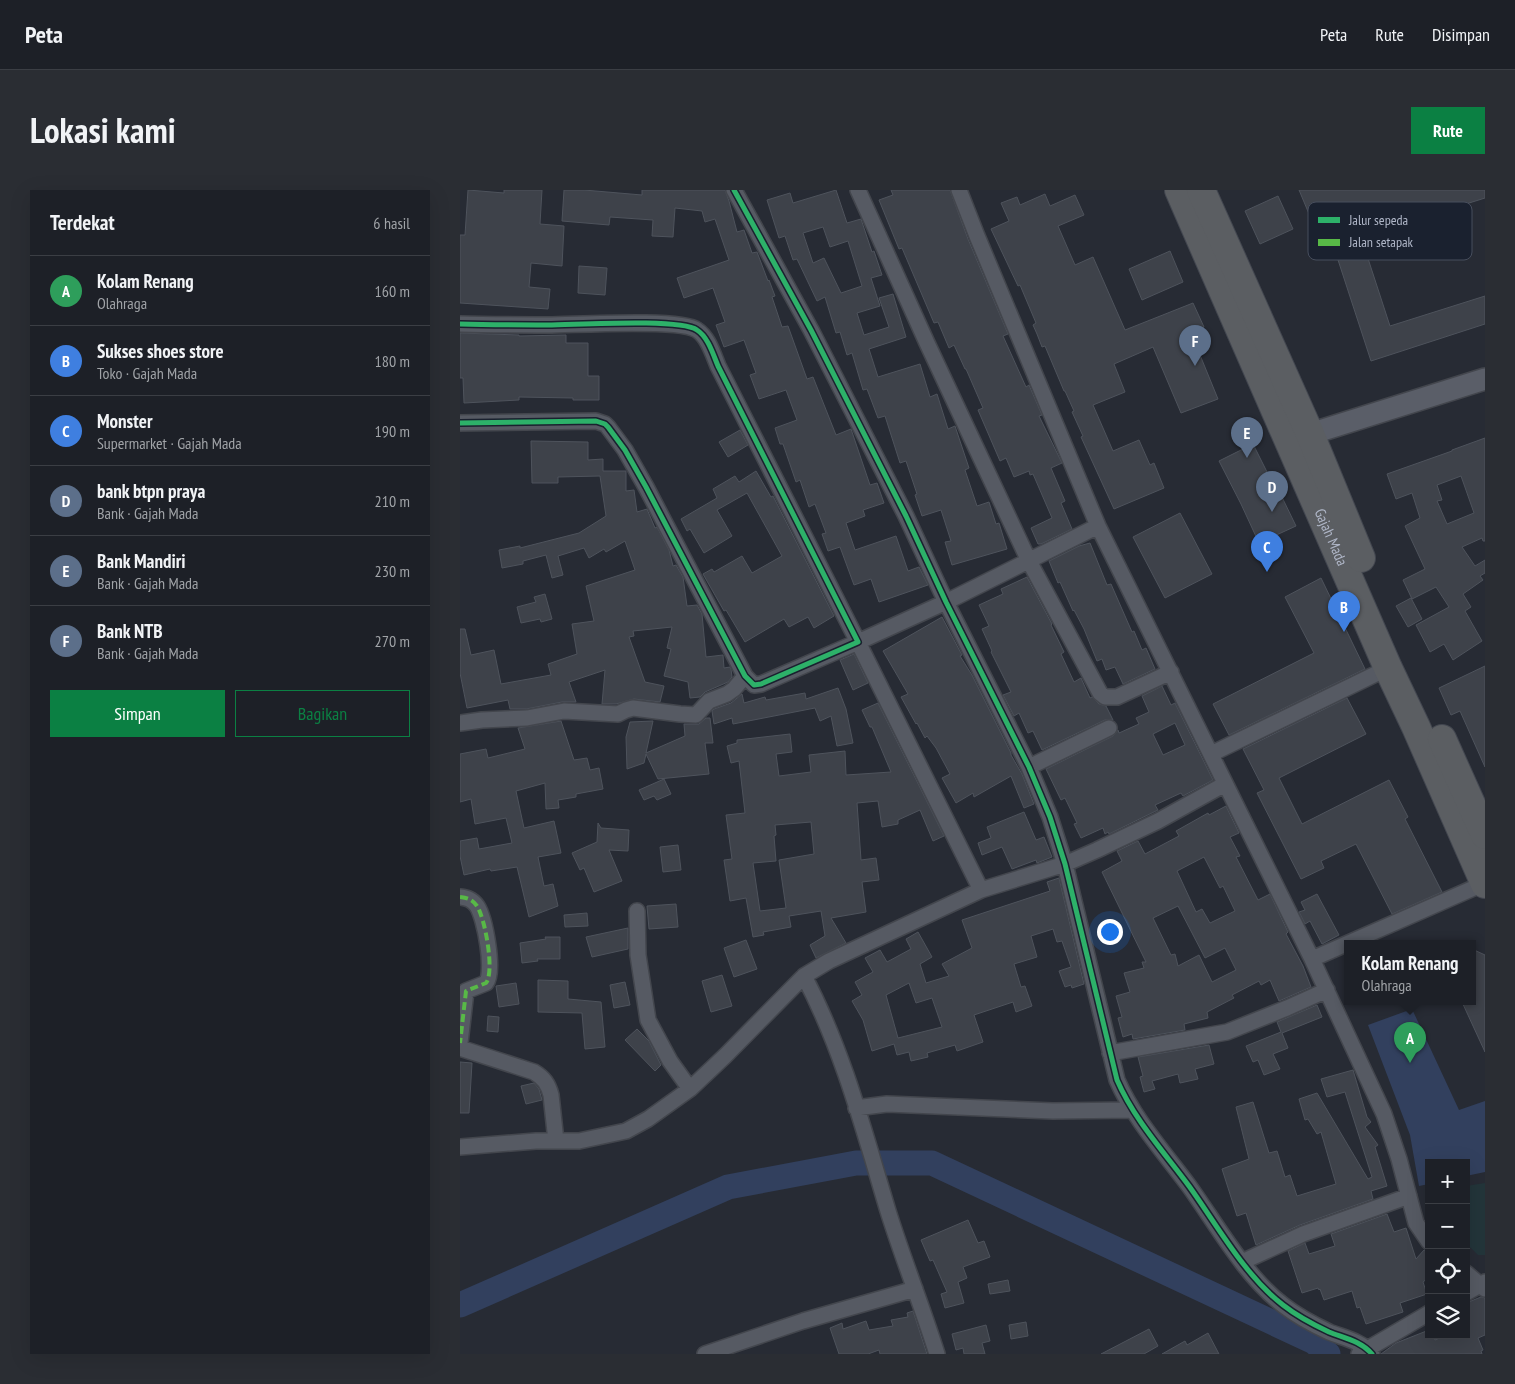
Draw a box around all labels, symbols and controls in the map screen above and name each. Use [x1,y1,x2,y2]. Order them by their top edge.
text: Peta [25,19,63,50]
text: Peta [1320,23,1347,46]
text: Rute [1375,23,1404,46]
text: Disimpan [1432,23,1490,46]
text: Lokasi kami [30,107,176,153]
button: Rute [1411,107,1485,154]
legend [1308,202,1472,260]
text: Terdekat [50,209,115,236]
text: Jalur sepeda [1348,211,1408,229]
text: 6 hasil [373,213,410,233]
text: Jalan setapak [1348,233,1414,251]
text: Kolam Renang [97,269,194,293]
text: A [62,281,70,301]
text: 160 m [375,281,410,301]
text: Olahraga [97,293,147,313]
pin: F [1179,325,1211,366]
text: Sukses shoes store [97,339,224,363]
text: B [62,351,70,371]
text: 180 m [375,351,410,371]
text: Toko · Gajah Mada [97,363,197,383]
text: Monster [97,409,152,433]
pin: E [1231,417,1263,458]
text: C [62,421,70,441]
text: 190 m [375,421,410,441]
text: Supermarket · Gajah Mada [97,433,242,453]
pin: D [1256,471,1288,512]
text: bank btpn praya [97,479,205,503]
text: D [62,491,70,511]
text: 210 m [375,491,410,511]
text: Bank · Gajah Mada [97,503,198,523]
street label: Gajah Mada [1310,506,1352,569]
pin: C [1251,531,1283,572]
text: Bank Mandiri [97,549,186,573]
text: E [63,561,69,581]
text: 230 m [375,561,410,581]
text: Bank · Gajah Mada [97,573,198,593]
pin: B [1328,591,1360,632]
text: Bank NTB [97,619,163,643]
text: F [63,631,69,651]
text: 270 m [375,631,410,651]
text: Bank · Gajah Mada [97,643,198,663]
button: Simpan [50,690,225,737]
button: Bagikan [235,690,410,737]
your location [1097,919,1123,945]
popup [1344,940,1476,1005]
text: Kolam Renang [1362,951,1458,975]
text: Olahraga [1362,975,1412,995]
pin: A [1394,1022,1426,1063]
map controls [1425,1159,1470,1339]
button: + [1425,1159,1470,1204]
button: − [1425,1204,1470,1249]
button: locate [1425,1249,1470,1294]
button: layers [1425,1294,1470,1339]

